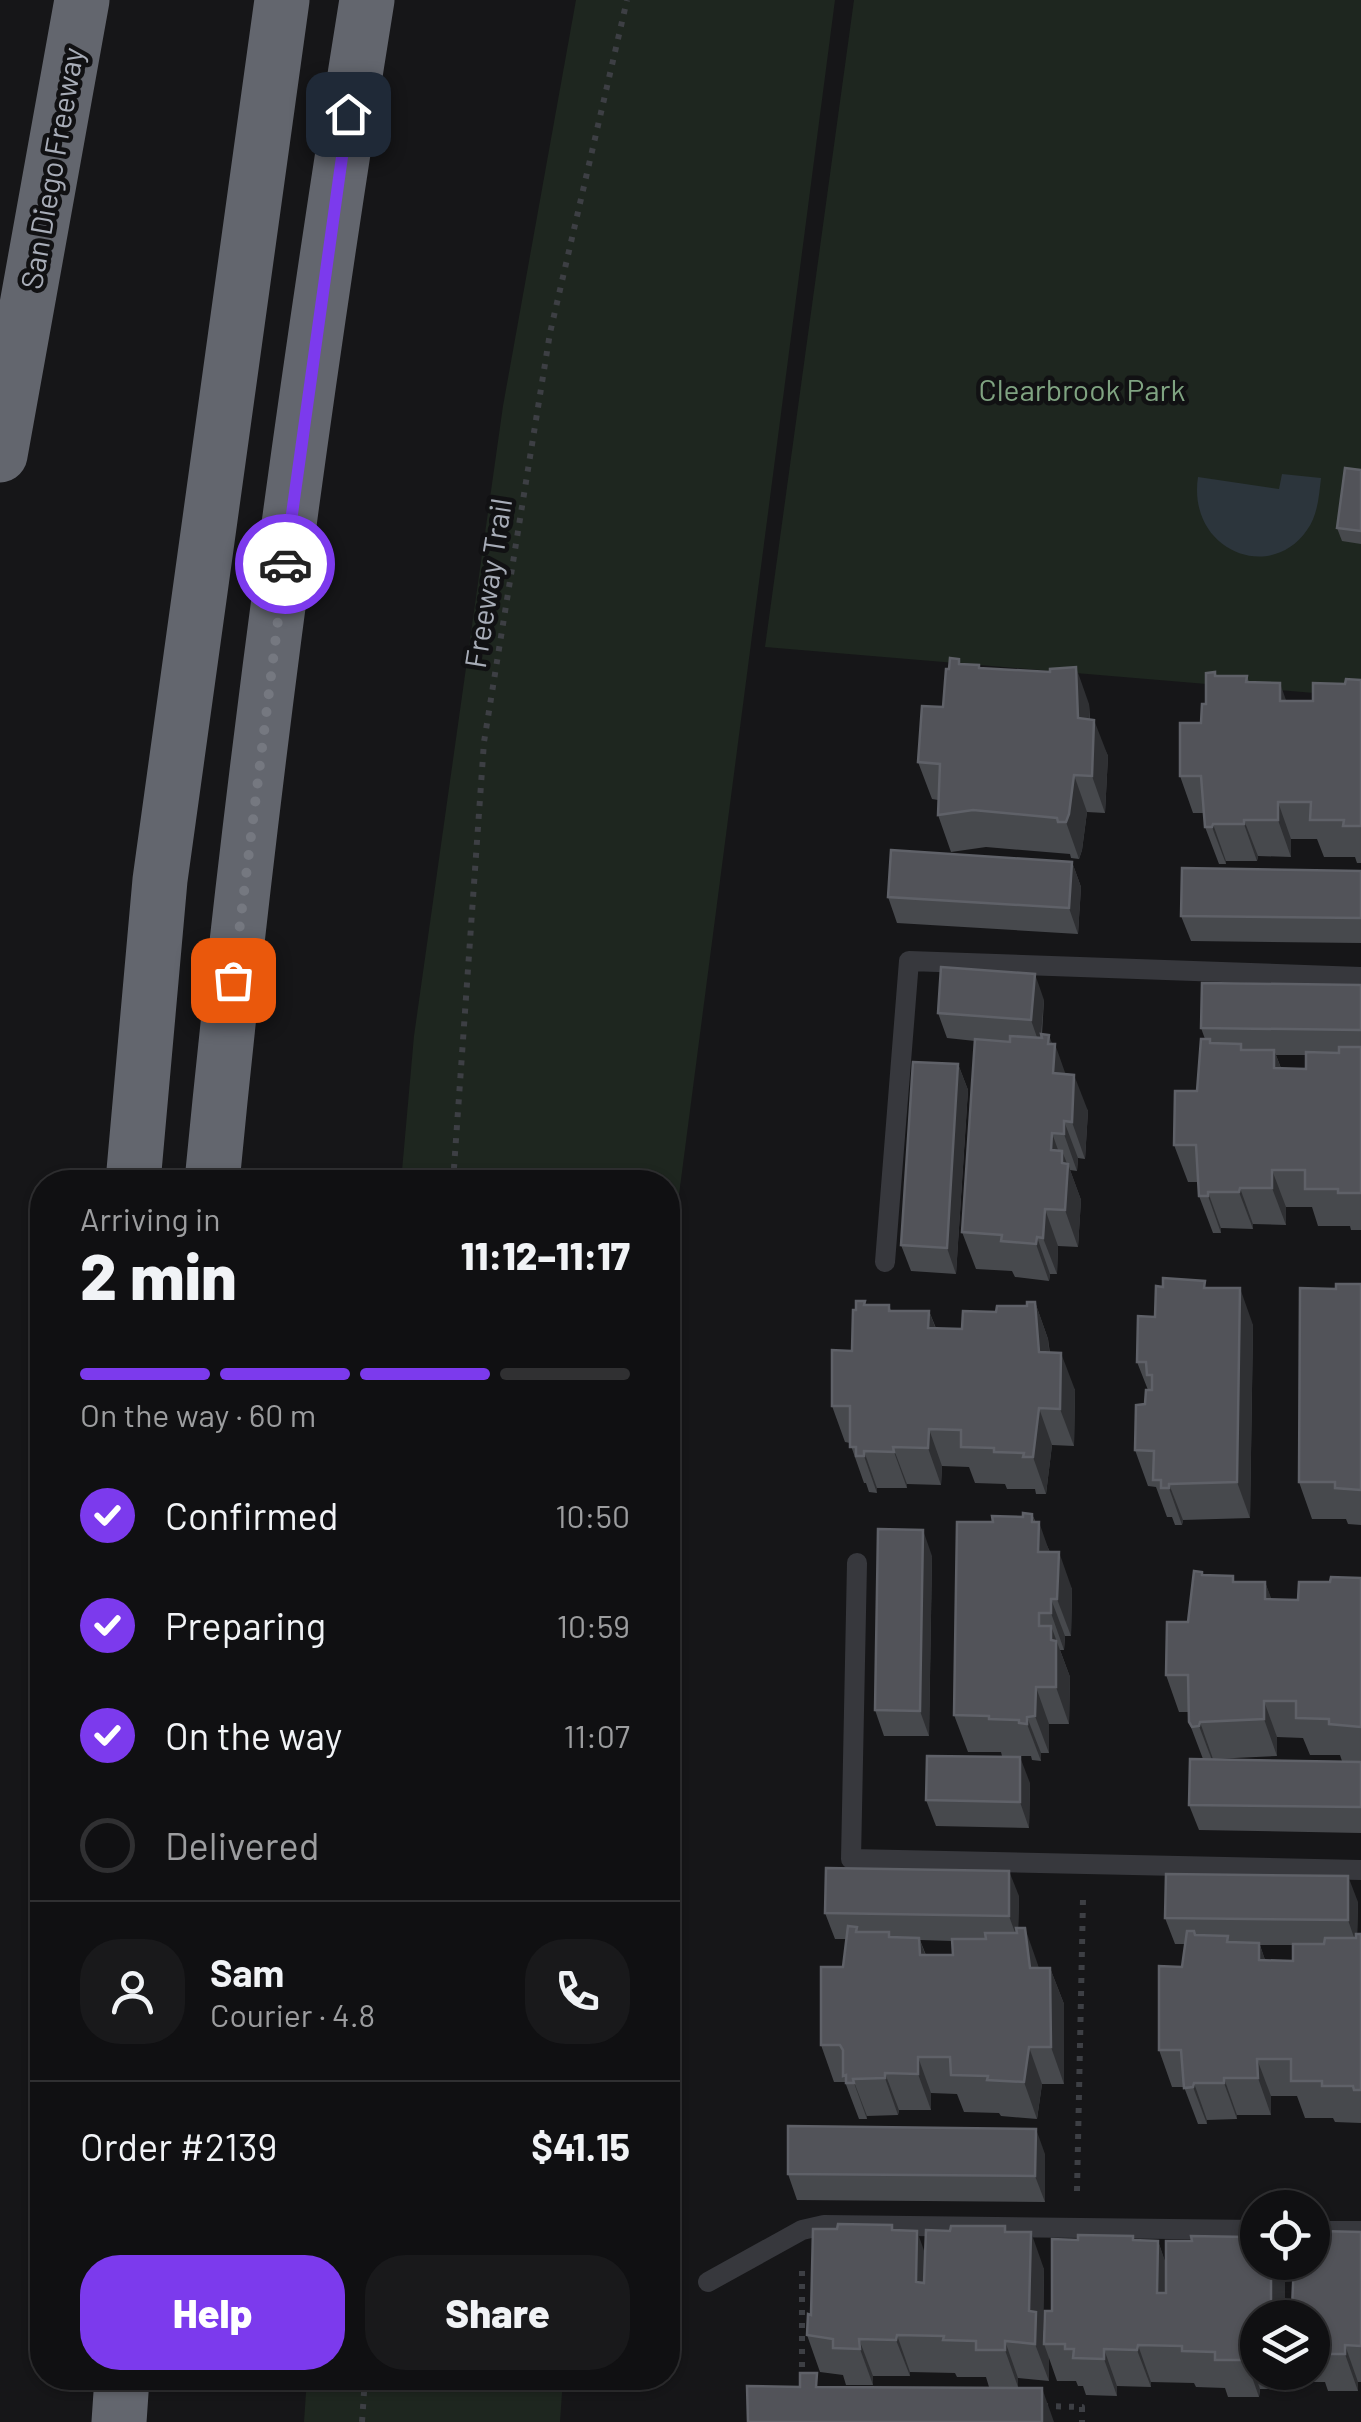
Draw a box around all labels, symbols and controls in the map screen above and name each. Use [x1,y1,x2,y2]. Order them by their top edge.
street label: San Diego Freeway [12,44,90,292]
pin [306,72,391,157]
icon: home [321,87,376,142]
park label: Clearbrook Park [978,371,1186,407]
street label: Freeway Trail [456,495,518,671]
courier [235,514,335,614]
icon: car [258,537,313,592]
pin [191,938,276,1023]
icon: bag [206,953,261,1008]
text: Arriving in [80,1199,220,1237]
text: 11:12–11:17 [461,1232,630,1278]
text: 2 min [80,1235,237,1313]
text: On the way · 60 m [80,1395,316,1433]
icon: check [80,1488,135,1543]
text: Confirmed [165,1492,338,1538]
text: 10:50 [555,1496,630,1534]
icon: check [80,1598,135,1653]
text: Preparing [165,1602,326,1648]
text: 10:59 [557,1606,630,1644]
icon: check [80,1708,135,1763]
text: On the way [165,1712,342,1758]
text: 11:07 [563,1716,630,1754]
text: Delivered [165,1822,319,1868]
button: person [80,1939,185,2044]
button: phone [525,1939,630,2044]
text: Sam [210,1949,284,1995]
text: Courier · 4.8 [210,1995,375,2033]
text: Order #2139 [80,2123,277,2169]
text: $41.15 [531,2123,630,2169]
map controls [1240,2190,1330,2390]
button: locate [1240,2190,1330,2280]
button: Help [80,2255,345,2370]
button: Share [365,2255,630,2370]
button: layers [1240,2300,1330,2390]

